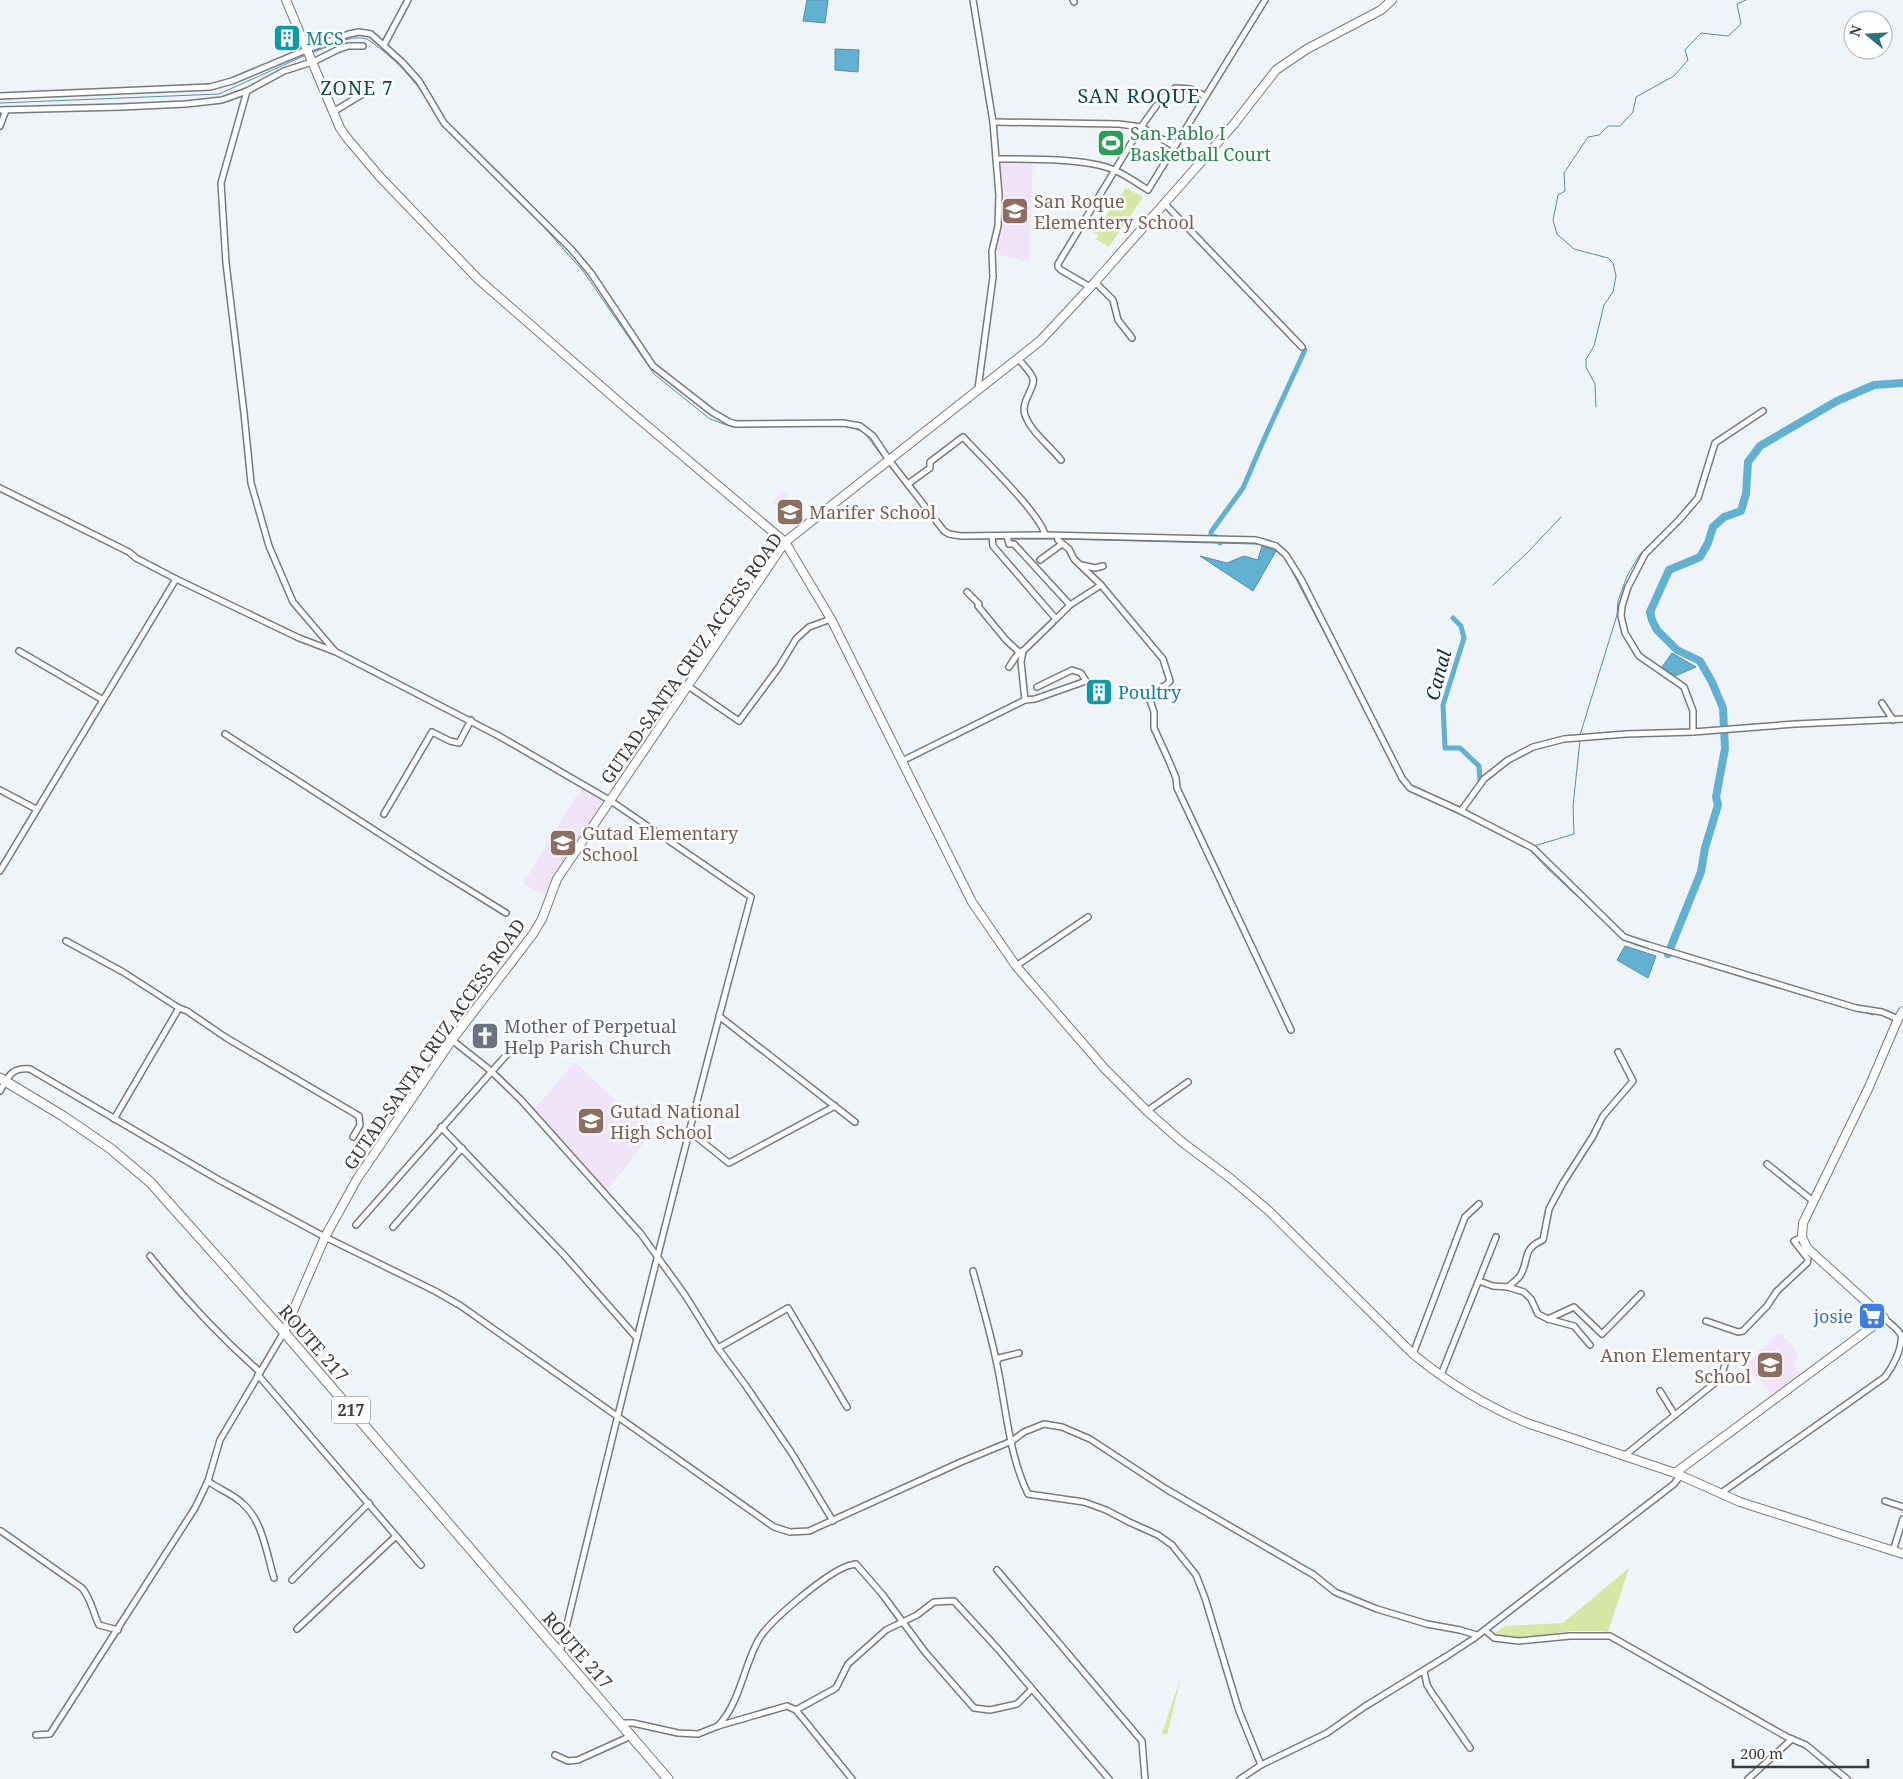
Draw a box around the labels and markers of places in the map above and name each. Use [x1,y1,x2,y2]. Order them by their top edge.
building icon: MCS [272,23,302,53]
place label: MCS [306,26,344,50]
place label: San Pablo I Basketball Court [1130,121,1271,166]
sports icon: San Pablo I Basketball Court [1096,128,1126,158]
place label: San Roque Elementery School [1034,189,1195,234]
school or university icon: San Roque Elementery School [1000,196,1030,226]
school or university icon: Marifer School [775,497,805,527]
place label: Marifer School [809,500,937,524]
building icon: Poultry [1084,677,1114,707]
place label: Poultry [1118,680,1182,704]
place label: Gutad Elementary School [582,821,739,866]
school or university icon: Gutad Elementary School [548,828,578,858]
place label: Mother of Perpetual Help Parish Church [504,1014,677,1059]
church icon: Mother of Perpetual Help Parish Church [470,1021,500,1051]
place label: Gutad National High School [610,1099,741,1144]
school or university icon: Gutad National High School [576,1106,606,1136]
supermarket icon: josie [1857,1301,1887,1331]
place label: josie [1813,1304,1853,1328]
place label: Anon Elementary School [1600,1343,1752,1388]
school or university icon: Anon Elementary School [1755,1350,1785,1380]

